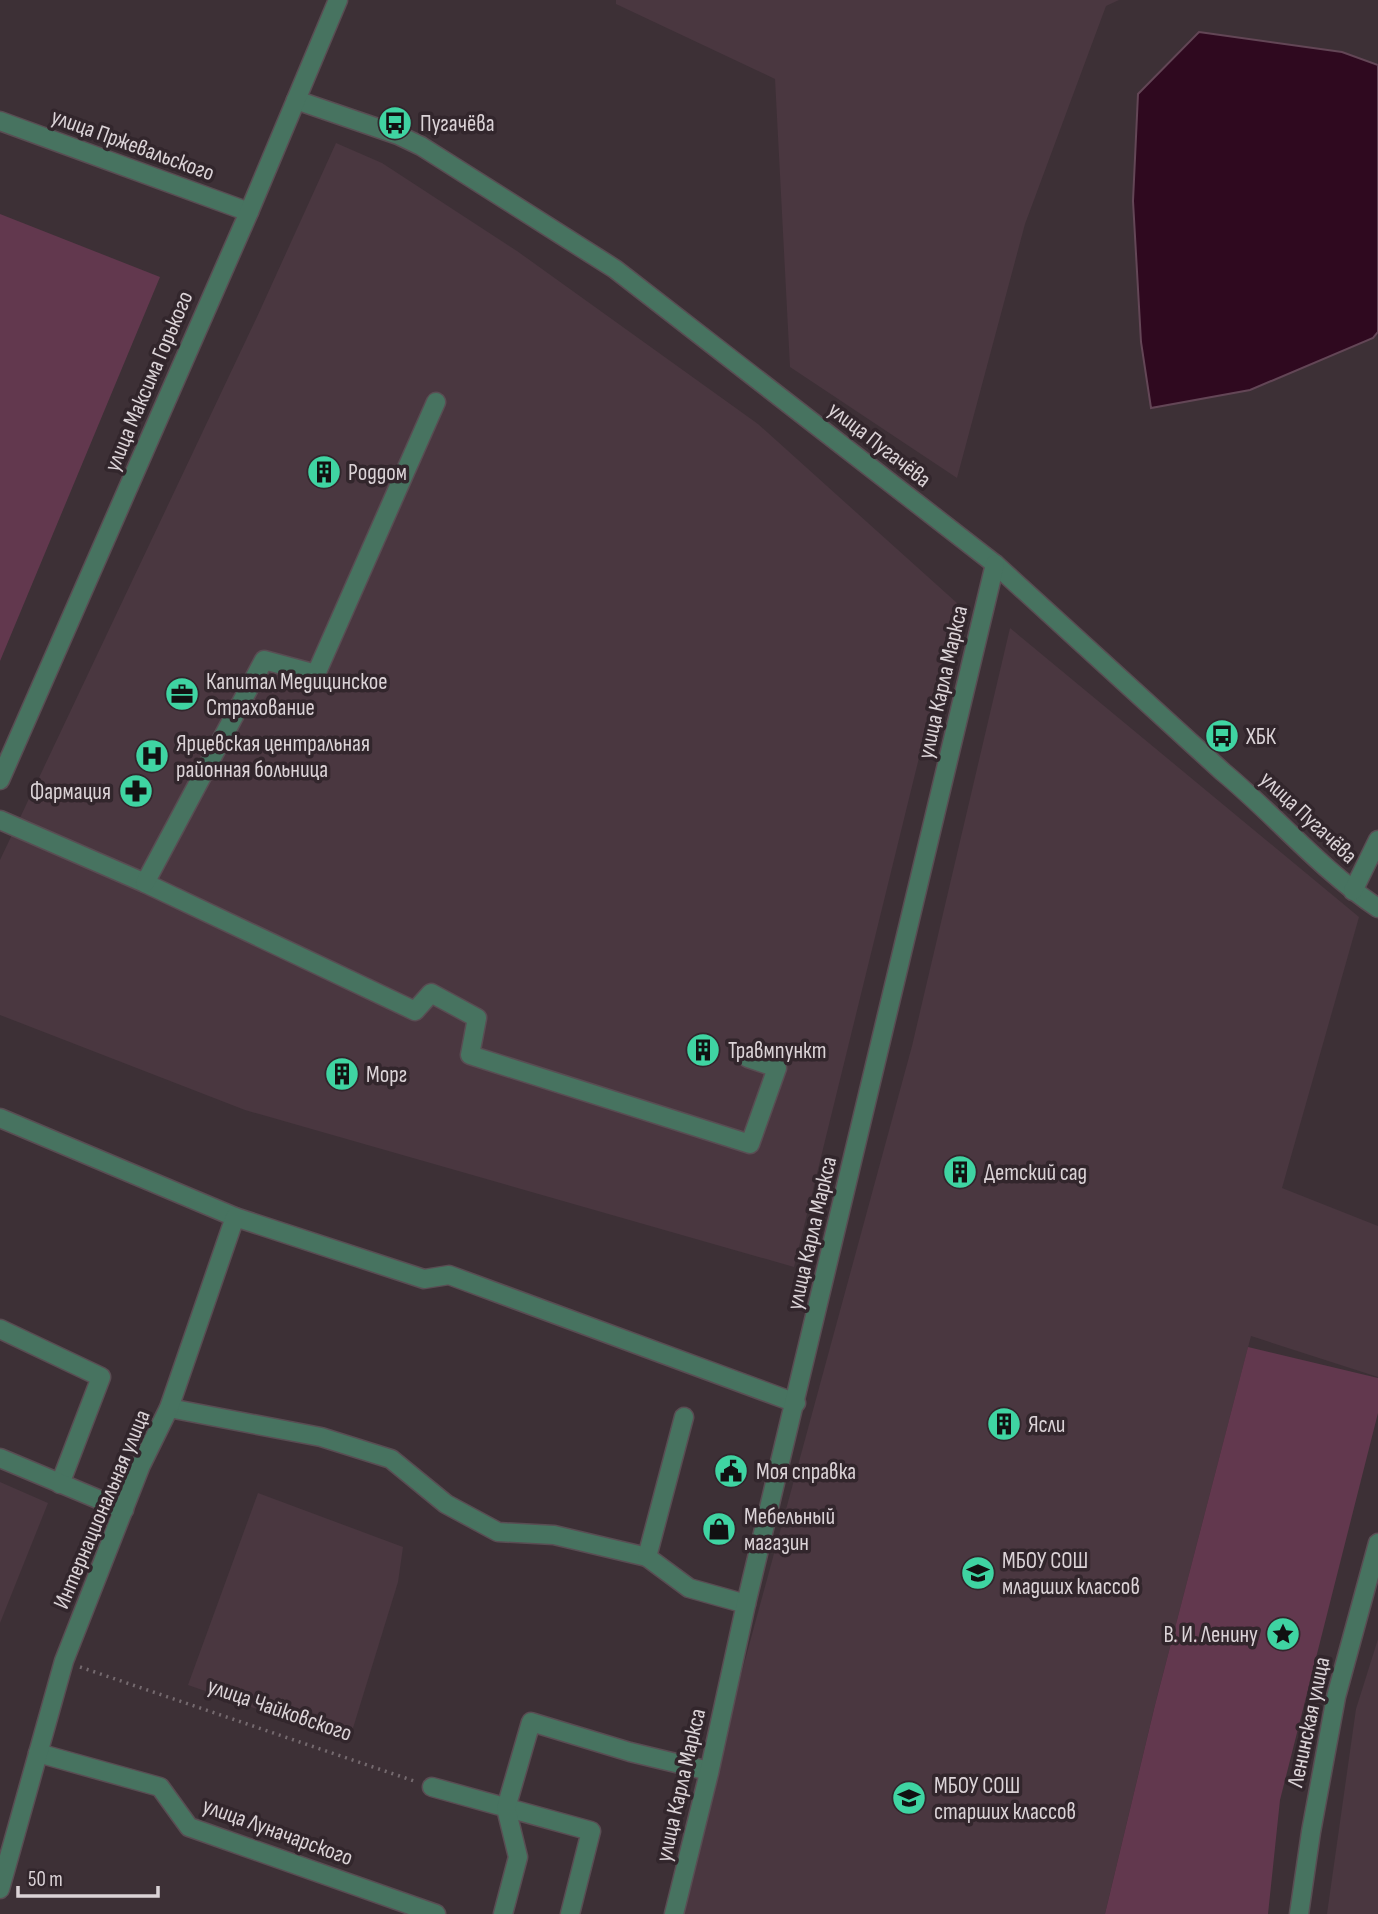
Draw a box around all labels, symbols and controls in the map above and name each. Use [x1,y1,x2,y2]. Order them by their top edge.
street label: улица Пржевальского [47,102,218,187]
bus stop icon: Пугачёва [376,104,414,142]
place label: Пугачёва [420,110,495,138]
street label: улица Максима Горького [98,287,200,476]
street label: улица Пугачёва [822,396,937,494]
building icon: Роддом [305,453,343,491]
place label: Роддом [348,459,407,487]
street label: улица Карла Маркса [912,603,974,762]
place label: Капитал Медицинское Страхование [206,668,387,722]
office icon: Капитал Медицинское Страхование [163,675,201,713]
bus stop icon: ХБК [1203,717,1241,755]
place label: ХБК [1245,723,1277,751]
place label: Ярцевская центральная районная больница [176,730,370,784]
hospital icon: Ярцевская центральная районная больница [133,737,171,775]
street label: улица Пугачёва [1254,765,1363,870]
pharmacy icon: Фармация [117,772,155,810]
place label: Фармация [30,778,111,806]
building icon: Травмпункт [684,1031,722,1069]
place label: Травмпункт [728,1037,827,1065]
building icon: Морг [323,1055,361,1093]
place label: Морг [366,1061,407,1089]
building icon: Детский сад [941,1153,979,1191]
street label: улица Карла Маркса [781,1154,843,1313]
place label: Детский сад [984,1159,1087,1187]
building icon: Ясли [985,1405,1023,1443]
street label: Интернациональная улица [47,1406,157,1613]
place label: Ясли [1028,1411,1065,1439]
public building icon: Моя справка [712,1452,750,1490]
place label: Моя справка [756,1458,856,1486]
place label: Мебельный магазин [744,1503,835,1557]
shop icon: Мебельный магазин [700,1510,738,1548]
place label: МБОУ СОШ младших классов [1002,1547,1140,1601]
school or university icon: МБОУ СОШ младших классов [959,1554,997,1592]
place icon: В. И. Ленину [1264,1615,1302,1653]
place label: В. И. Ленину [1163,1621,1258,1649]
street label: Ленинская улица [1281,1655,1336,1791]
street label: улица Чайковского [204,1672,356,1748]
street label: улица Карла Маркса [650,1706,712,1865]
place label: МБОУ СОШ старших классов [934,1772,1076,1826]
school or university icon: МБОУ СОШ старших классов [890,1779,928,1817]
street label: улица Луначарского [199,1792,357,1872]
scale bar [18,1854,158,1898]
text: 50 m [28,1867,63,1892]

